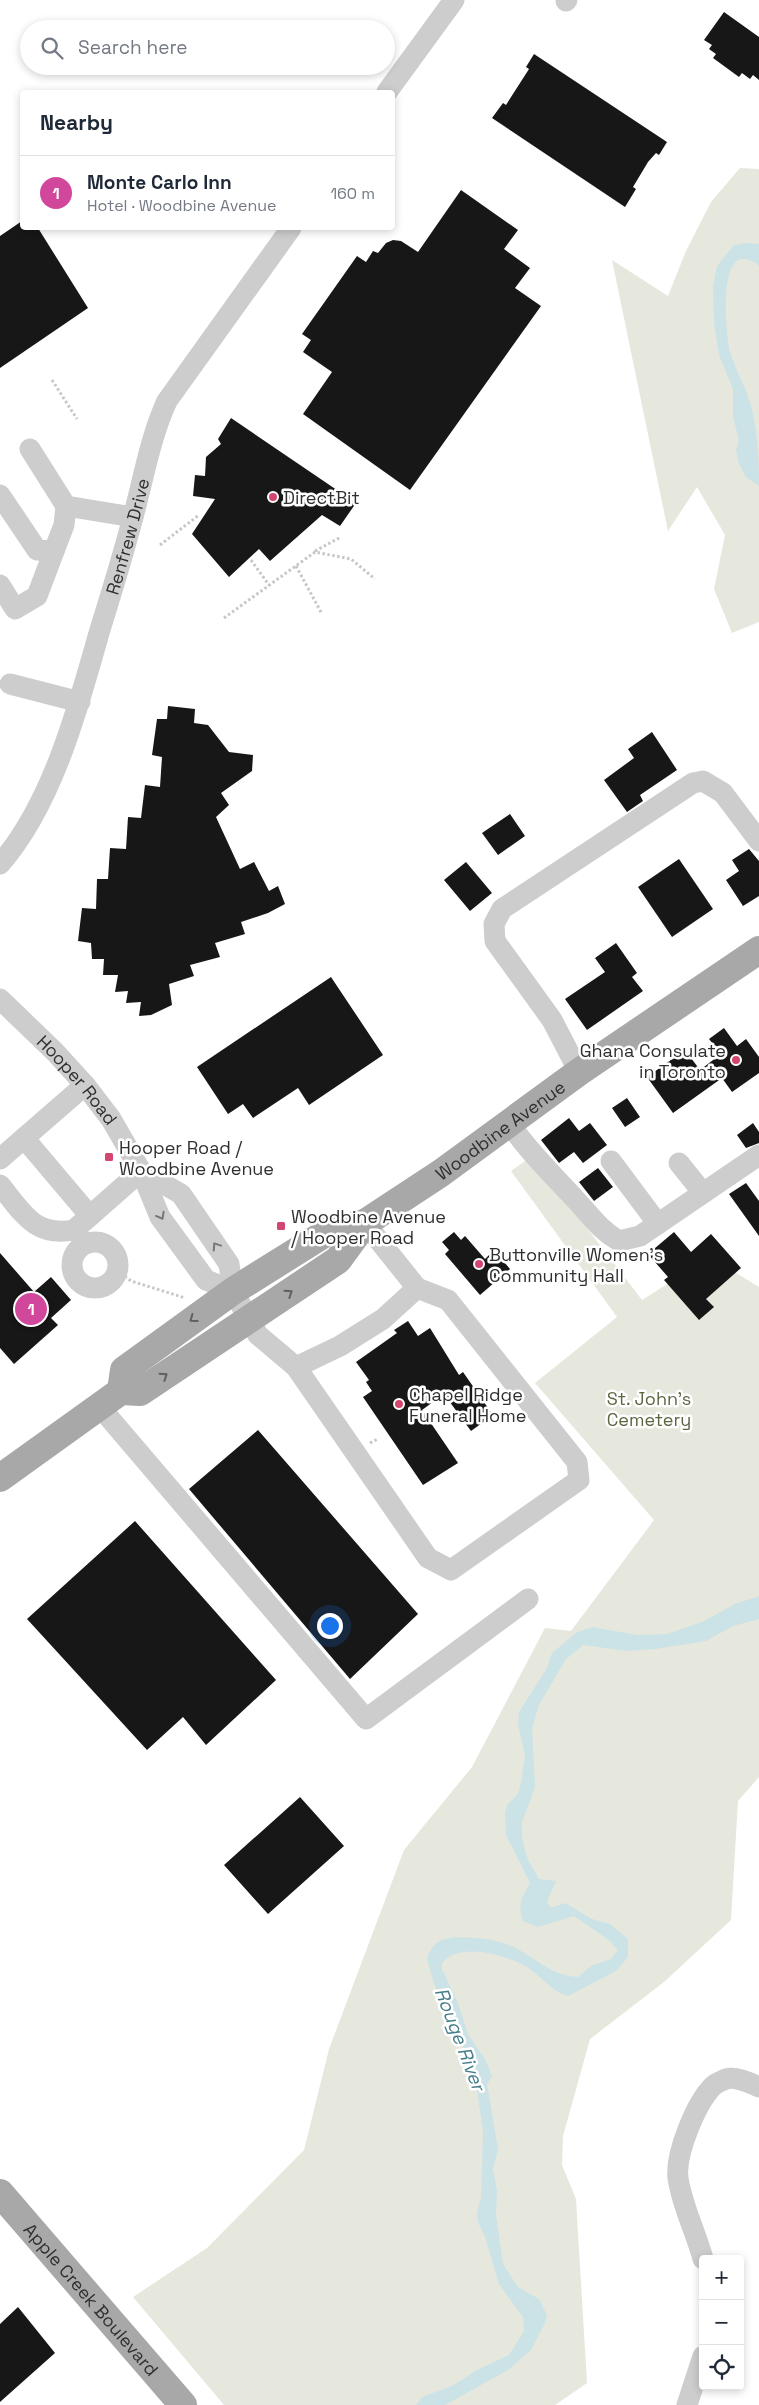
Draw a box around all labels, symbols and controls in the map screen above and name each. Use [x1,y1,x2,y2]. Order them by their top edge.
search box [20,20,395,75]
icon: search [38,34,66,62]
text: Search here [78,35,188,60]
text: Nearby [40,109,113,136]
text: Monte Carlo Inn [87,170,232,195]
text: 1 [52,183,60,204]
text: 160 m [330,183,375,204]
text: Hotel · Woodbine Avenue [87,195,276,216]
street label: Renfrew Drive [100,476,154,597]
place label: DirectBit [283,486,360,509]
marker: DirectBit [267,491,279,503]
street label: Hooper Road [32,1030,123,1129]
place label: Ghana Consulate in Toronto [580,1039,726,1083]
marker: Ghana Consulate in Toronto [730,1054,742,1066]
street label: Woodbine Avenue [431,1075,569,1185]
place label: Hooper Road / Woodbine Avenue [119,1136,274,1180]
marker: Hooper Road / Woodbine Avenue [103,1151,115,1163]
place label: Woodbine Avenue / Hooper Road [291,1205,446,1249]
one-way arrow [154,1210,164,1219]
marker: Woodbine Avenue / Hooper Road [275,1220,287,1232]
one-way arrow [213,1242,222,1252]
place label: Buttonville Women's Community Hall [489,1243,663,1287]
marker: Buttonville Women's Community Hall [473,1258,485,1270]
one-way arrow [284,1289,293,1299]
pin: 1 [15,1290,47,1328]
one-way arrow [189,1313,199,1322]
one-way arrow [159,1373,168,1382]
place label: Chapel Ridge Funeral Home [409,1383,526,1427]
park label: St. John's Cemetery [607,1387,691,1431]
marker: Chapel Ridge Funeral Home [393,1398,405,1410]
your location [317,1613,343,1639]
water label: Rouge River [429,1984,492,2096]
street label: Apple Creek Boulevard [19,2218,164,2380]
map controls [699,2255,744,2390]
button: + [699,2255,744,2300]
button: − [699,2300,744,2345]
button: locate [699,2345,744,2390]

